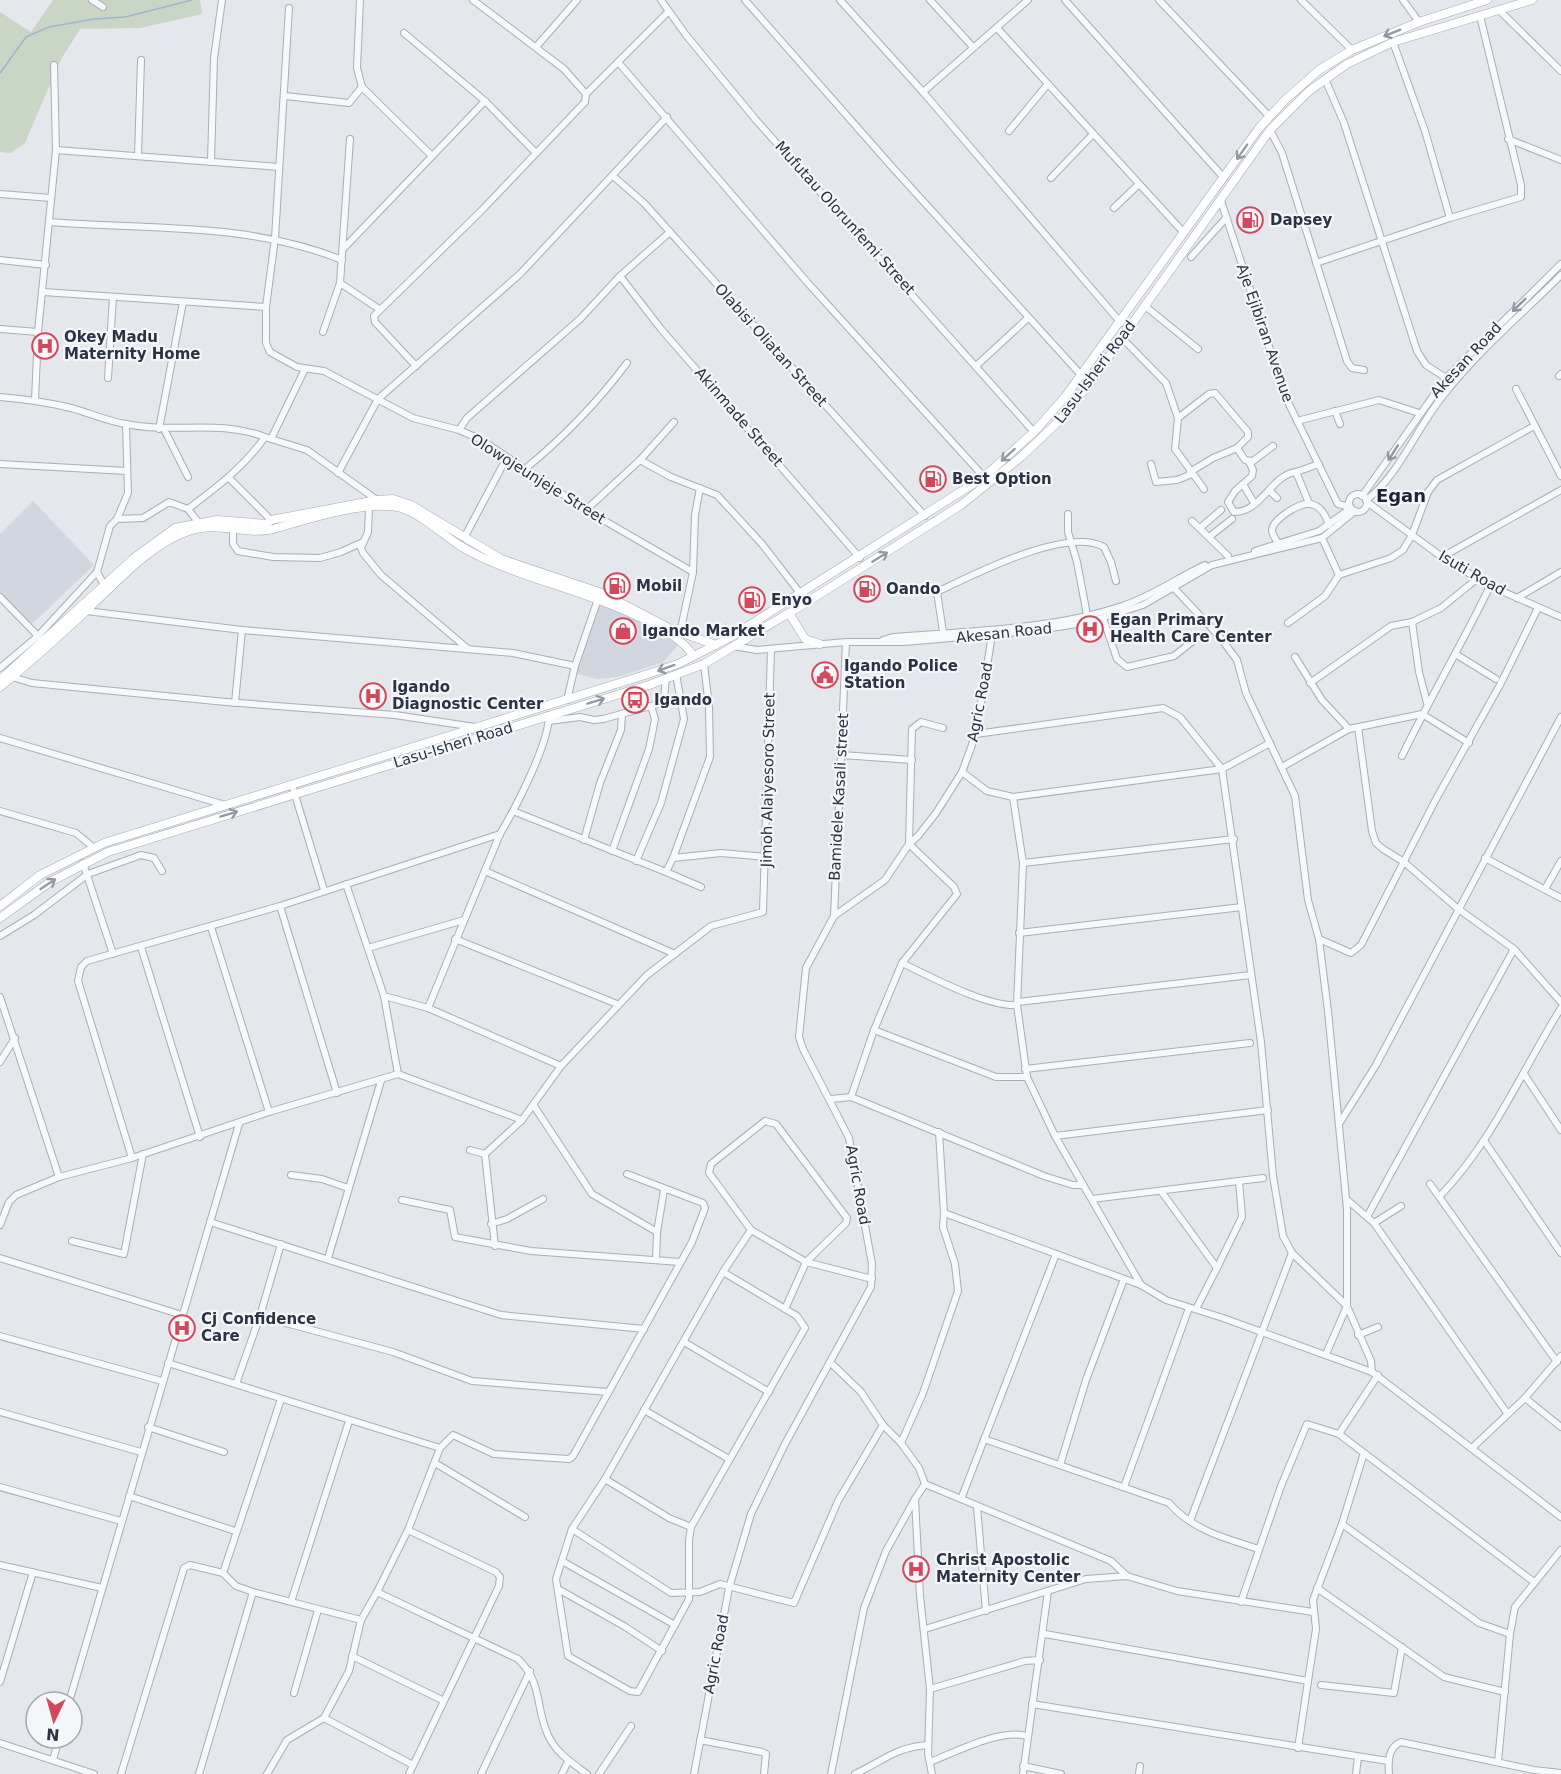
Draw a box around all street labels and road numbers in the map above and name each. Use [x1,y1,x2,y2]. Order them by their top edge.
street label: Mufutau Olorunfemi Street [771,137,919,299]
street label: Aje Ejibiran Avenue [1233,261,1297,405]
street label: Olabisi Oliatan Street [711,280,831,411]
street label: Lasu-Isheri Road [1050,317,1140,427]
street label: Akesan Road [1426,319,1506,401]
street label: Akinmade Street [691,364,787,470]
street label: Olowojeunjeje Street [467,430,609,528]
street label: Isuti Road [1435,547,1509,599]
street label: Akesan Road [955,619,1053,647]
street label: Agric Road [963,661,997,743]
street label: Jimoh Alaiyesoro Street [757,692,779,869]
street label: Bamidele Kasali street [826,713,852,881]
street label: Lasu-Isheri Road [391,718,515,772]
street label: Agric Road [842,1144,874,1226]
street label: Agric Road [699,1613,733,1695]

